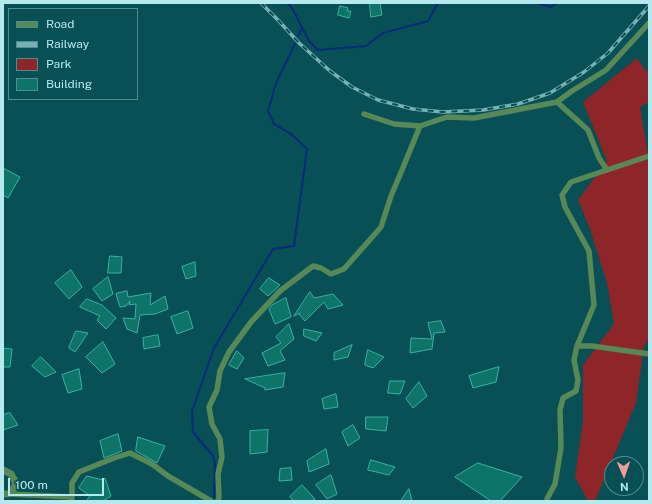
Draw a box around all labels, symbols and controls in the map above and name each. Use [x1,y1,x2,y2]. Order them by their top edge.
legend [8,8,138,100]
text: Road [46,17,74,31]
text: Railway [46,37,89,51]
text: Park [46,57,72,71]
text: Building [46,77,92,91]
north arrow [604,456,644,496]
scale bar [10,470,106,496]
text: 100 m [15,478,48,492]
text: N [620,481,629,493]

